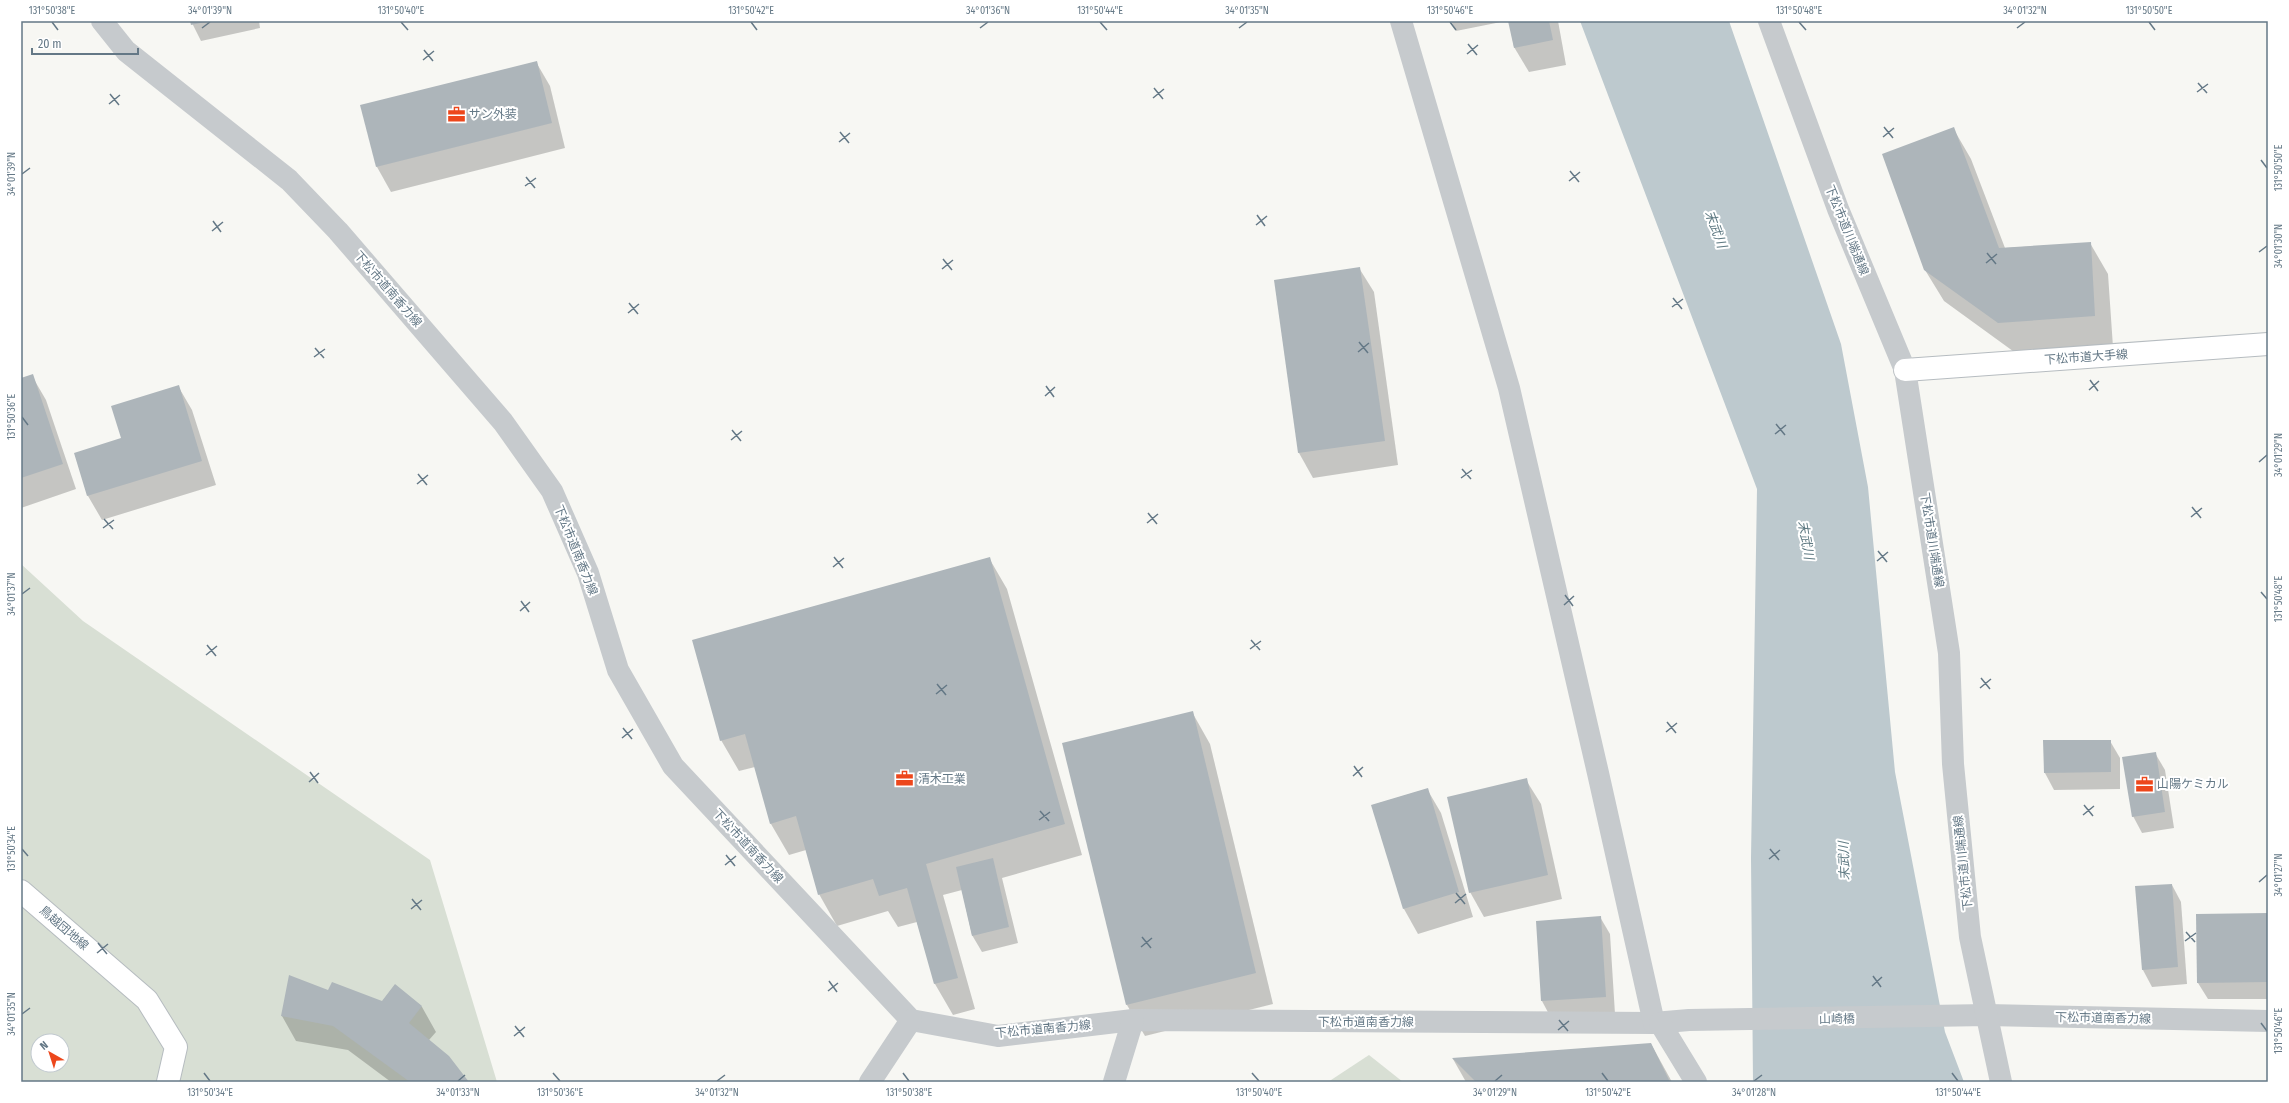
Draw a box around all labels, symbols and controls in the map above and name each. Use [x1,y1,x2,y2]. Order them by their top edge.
text: 131°50'38"E [29,5,75,17]
text: 34°01'39"N [188,5,232,17]
text: 131°50'40"E [378,5,425,17]
text: 131°50'42"E [728,5,774,17]
text: 34°01'36"N [966,5,1010,17]
text: 131°50'44"E [1077,5,1123,17]
text: 34°01'35"N [1225,5,1269,17]
text: 131°50'46"E [1427,5,1473,17]
text: 131°50'48"E [1776,5,1822,17]
text: 34°01'32"N [2003,5,2047,17]
text: 131°50'50"E [2126,5,2173,17]
scale bar [32,30,138,56]
text: 20 m [38,37,62,51]
office icon: サン外装 [446,104,466,124]
place label: サン外装 [469,107,517,121]
text: 131°50'50"E [2273,144,2285,191]
text: 34°01'39"N [6,152,18,196]
street label: 下松市道川端通線 [1823,183,1871,277]
water label: 末武川 [1702,208,1730,252]
text: 34°01'30"N [2273,224,2285,268]
street label: 下松市道南香力線 [351,248,425,330]
street label: 下松市道大手線 [2044,347,2128,367]
text: 131°50'36"E [6,394,18,440]
text: 34°01'29"N [2273,433,2285,477]
street label: 下松市道川端通線 [1918,491,1946,589]
street label: 下松市道南香力線 [552,503,600,597]
water label: 末武川 [1795,519,1817,562]
text: 34°01'37"N [6,572,18,616]
text: 131°50'48"E [2273,576,2285,622]
office icon: 清木工業 [895,769,915,789]
place label: 清木工業 [918,772,966,786]
office icon: 山陽ケミカル [2134,774,2154,794]
place label: 山陽ケミカル [2157,777,2229,791]
street label: 下松市道南香力線 [710,806,786,886]
street label: 下松市道川端通線 [1951,815,1975,911]
text: 131°50'34"E [6,826,18,872]
water label: 末武川 [1836,839,1852,881]
text: 34°01'27"N [2273,853,2285,897]
street label: 鳥越団地線 [37,903,91,953]
text: 34°01'35"N [6,992,18,1036]
text: 131°50'46"E [2273,1008,2285,1054]
street label: 下松市道南香力線 [2055,1010,2151,1026]
street label: 山崎橋 [1819,1012,1855,1026]
street label: 下松市道南香力線 [1318,1015,1414,1029]
street label: 下松市道南香力線 [995,1018,1091,1040]
north arrow [30,1033,70,1073]
text: N [37,1038,51,1053]
text: 131°50'34"E [187,1087,233,1099]
text: 34°01'33"N [436,1087,480,1099]
text: 131°50'36"E [537,1087,583,1099]
text: 34°01'32"N [695,1087,739,1099]
text: 131°50'38"E [886,1087,932,1099]
text: 131°50'40"E [1236,1087,1283,1099]
text: 34°01'29"N [1473,1087,1517,1099]
text: 131°50'42"E [1585,1087,1631,1099]
text: 34°01'28"N [1732,1087,1776,1099]
text: 131°50'44"E [1935,1087,1981,1099]

